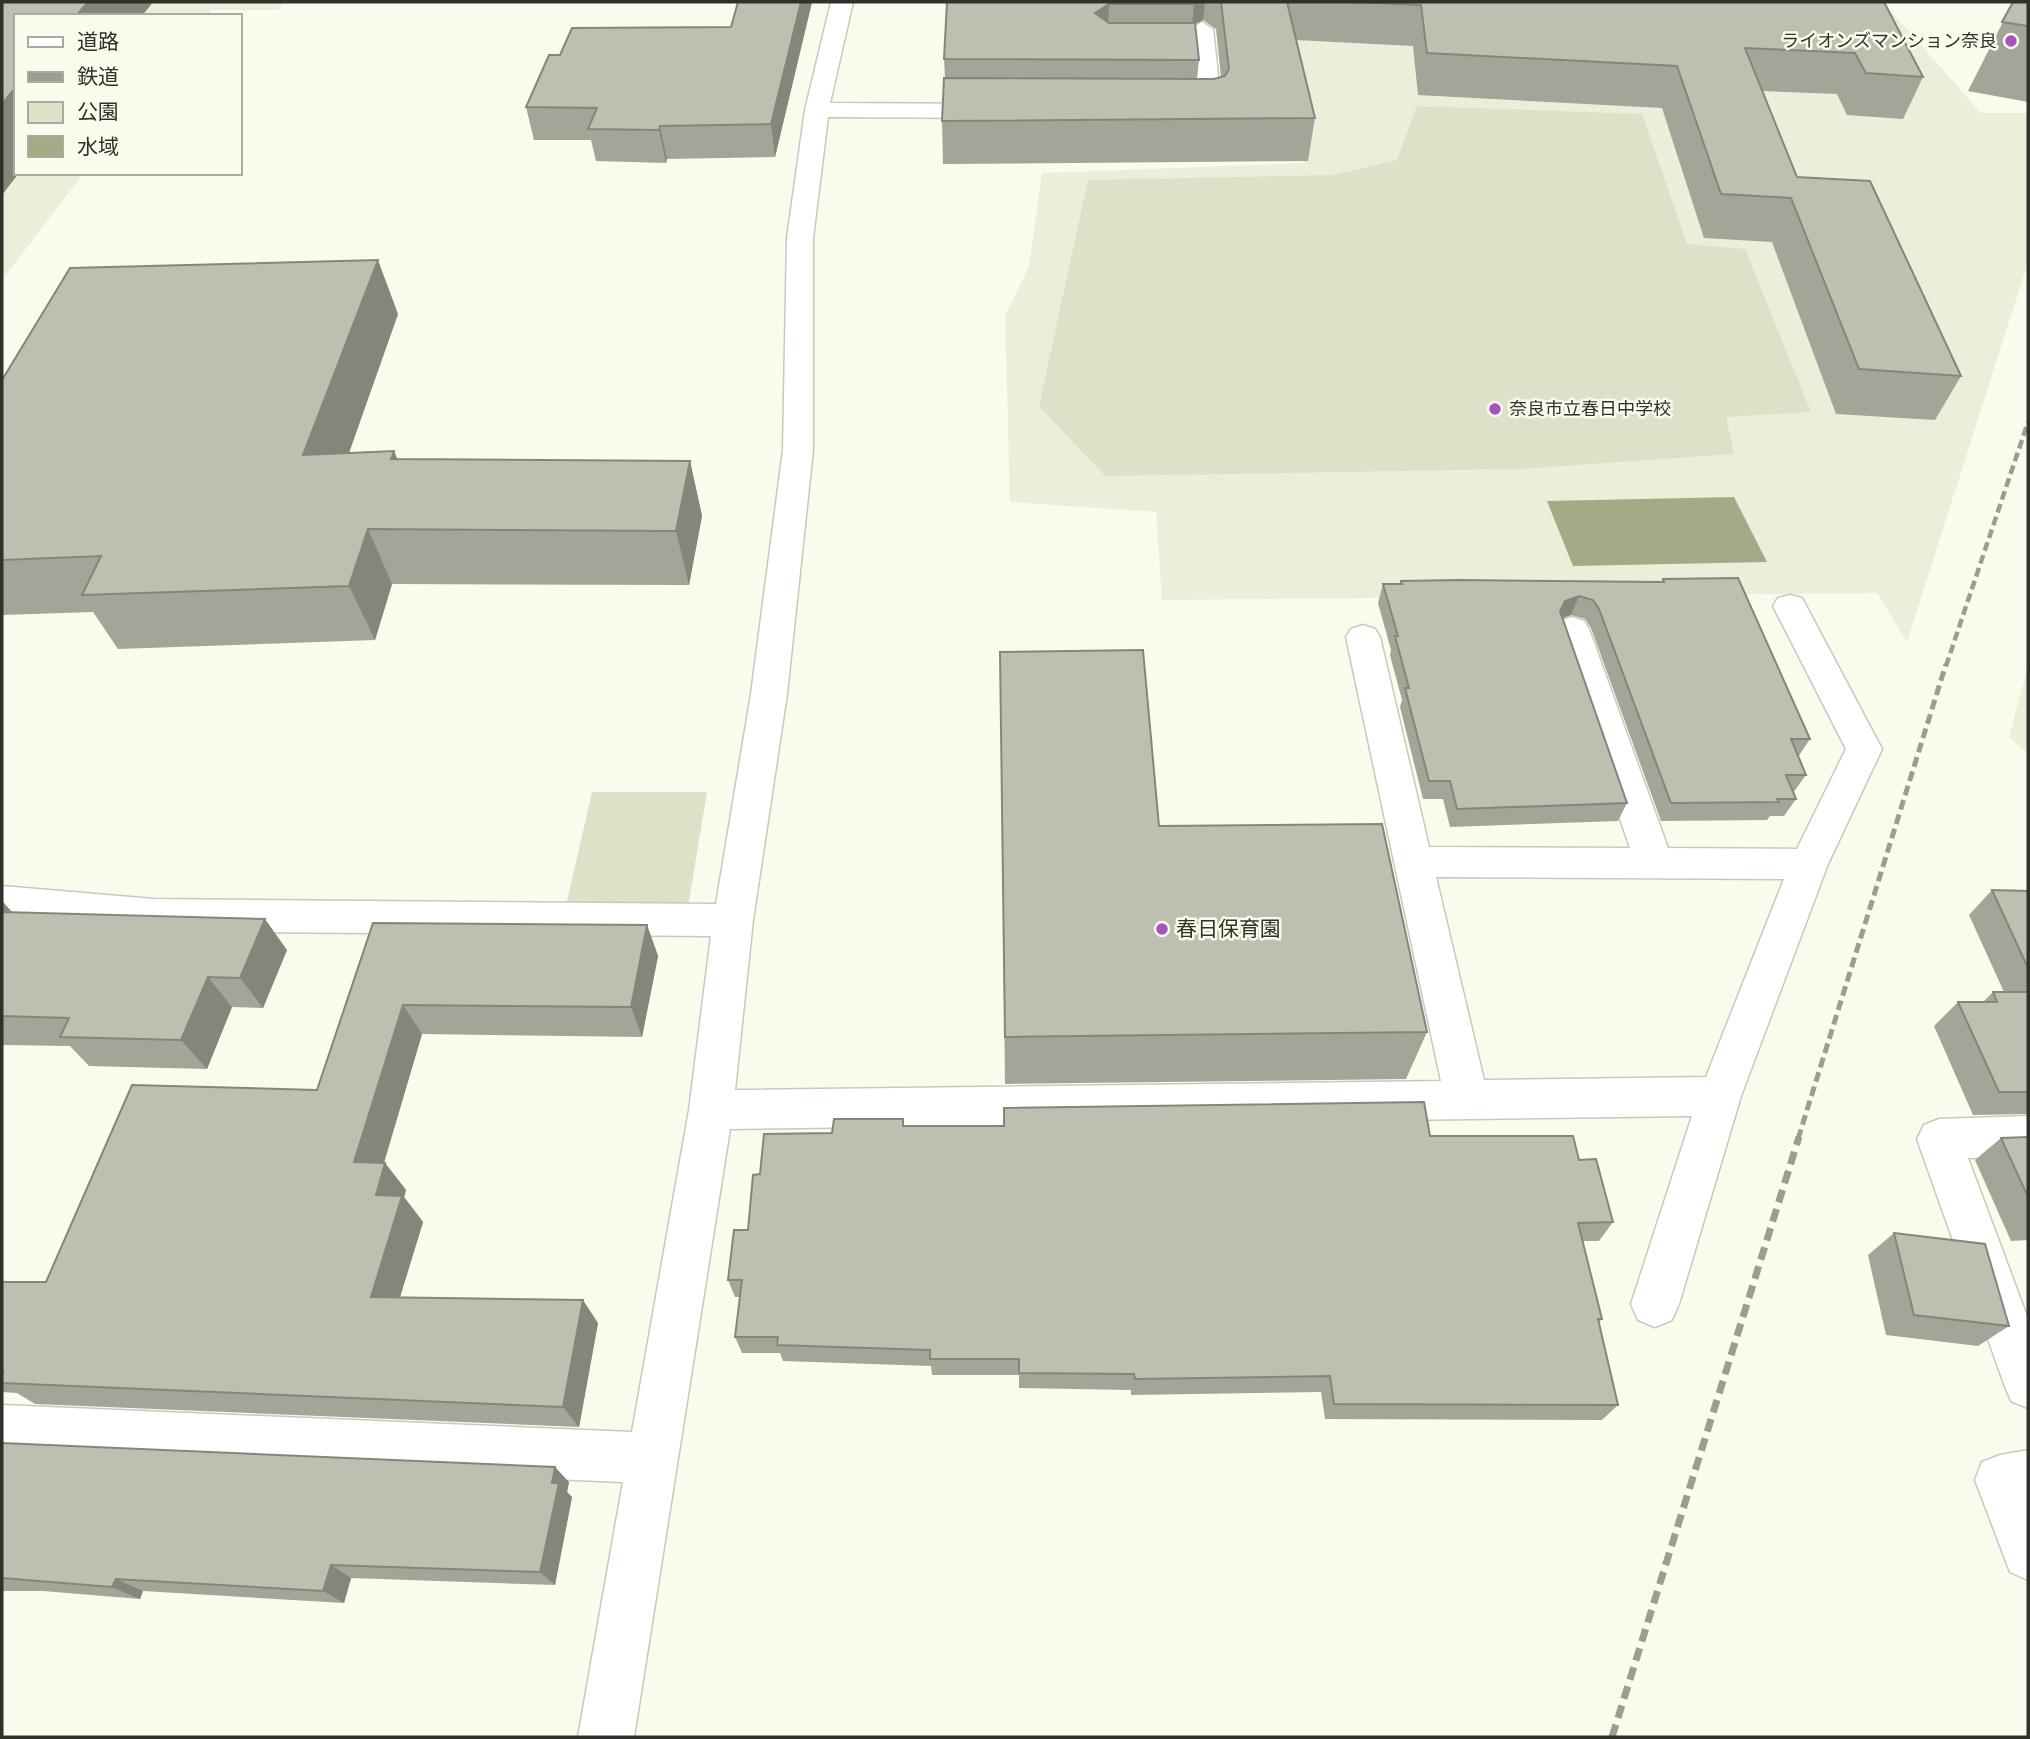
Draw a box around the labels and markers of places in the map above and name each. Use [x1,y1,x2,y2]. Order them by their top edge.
place label: ライオンズマンション奈良 [1781,27,1997,54]
marker: ライオンズマンション奈良 [2003,33,2019,49]
place label: 奈良市立春日中学校 [1509,395,1671,422]
marker: 奈良市立春日中学校 [1487,401,1503,417]
place label: 春日保育園 [1176,912,1281,944]
marker: 春日保育園 [1154,921,1170,937]

